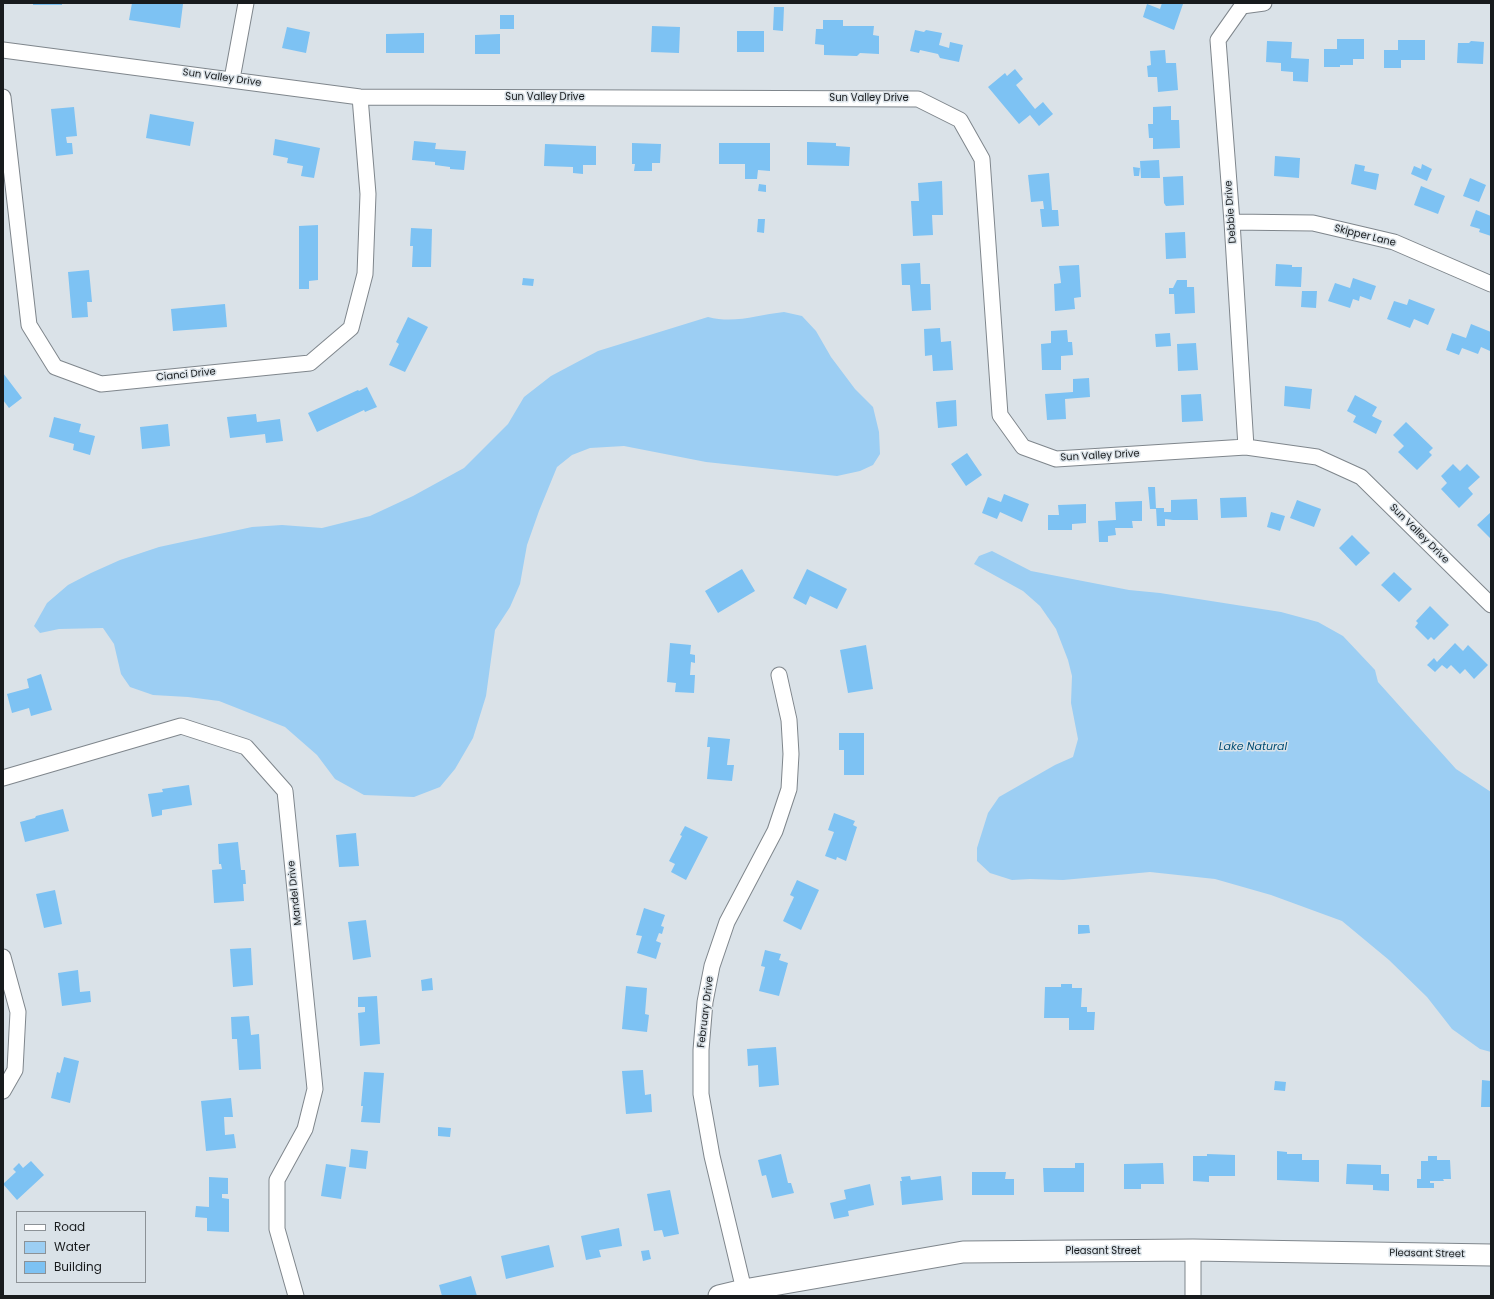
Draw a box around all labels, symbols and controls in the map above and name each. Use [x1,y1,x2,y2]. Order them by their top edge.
street label: Sun Valley Drive [182,67,262,89]
street label: Sun Valley Drive [505,91,585,103]
street label: Sun Valley Drive [829,92,909,104]
street label: Debbie Drive [1223,180,1239,244]
street label: Skipper Lane [1333,223,1397,249]
street label: Cianci Drive [156,366,216,384]
street label: Sun Valley Drive [1060,448,1140,464]
street label: Sun Valley Drive [1387,502,1451,566]
water label: Lake Natural [1219,740,1287,754]
street label: Mandel Drive [286,860,304,926]
street label: February Drive [696,976,716,1048]
legend [16,1211,146,1283]
text: Road [54,1218,85,1235]
text: Water [54,1238,90,1255]
street label: Pleasant Street [1065,1245,1141,1257]
street label: Pleasant Street [1389,1247,1465,1261]
text: Building [54,1258,102,1275]

